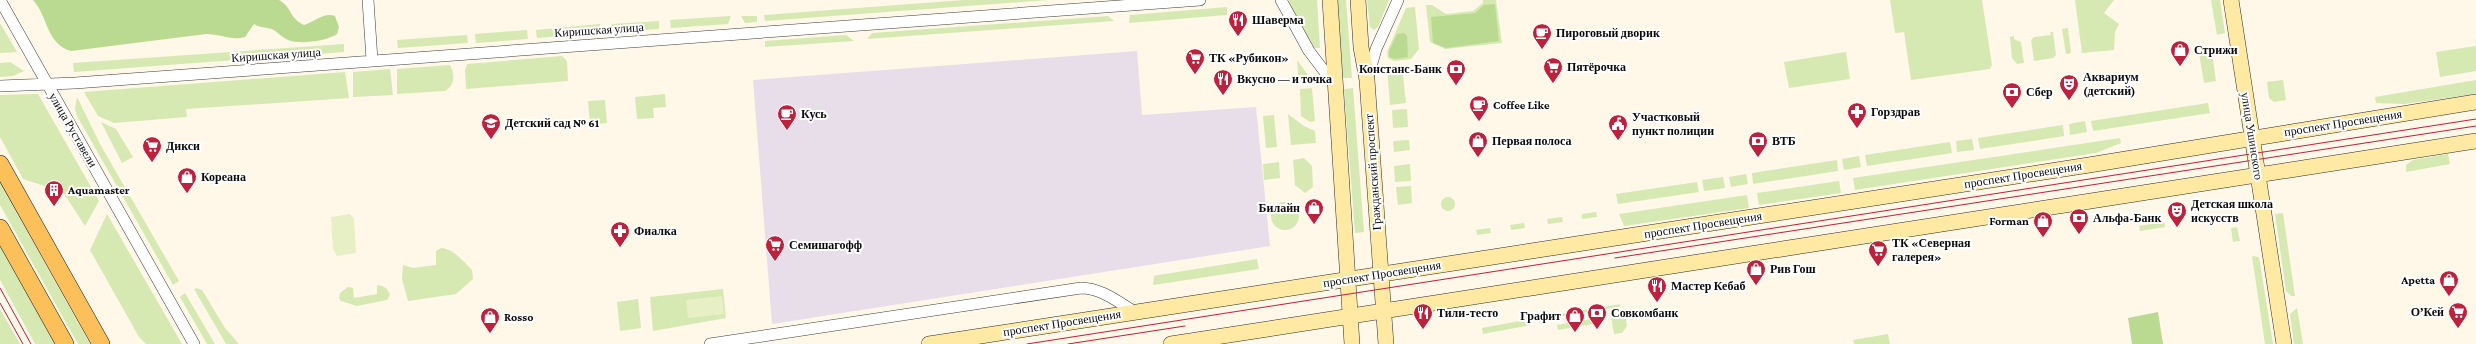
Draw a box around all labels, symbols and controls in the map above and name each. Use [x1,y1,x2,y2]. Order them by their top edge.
restaurant icon: Шаверма [1227,9,1249,37]
place label: Шаверма [1252,13,1304,27]
street label: Киришская улица [554,20,645,40]
cafe icon: Пироговый дворик [1531,22,1553,50]
place label: Пироговый дворик [1556,26,1660,40]
shop icon: Стрижи [2169,39,2191,67]
place label: Стрижи [2194,43,2238,57]
street label: Киришская улица [231,45,322,65]
supermarket icon: ТК «Рубикон» [1184,47,1206,75]
place label: ТК «Рубикон» [1209,51,1289,65]
supermarket icon: Пятёрочка [1542,56,1564,84]
bank icon: Констанс-Банк [1445,58,1467,86]
place label: Пятёрочка [1567,60,1626,74]
place label: Констанс-Банк [1359,62,1442,76]
restaurant icon: Вкусно — и точка [1212,68,1234,96]
place label: Аквариум (детский) [2083,70,2139,98]
place label: Вкусно — и точка [1237,72,1332,86]
theatre icon: Аквариум (детский) [2058,73,2080,101]
bank icon: Сбер [2001,81,2023,109]
place label: Сбер [2026,85,2053,99]
street label: улица Руставели [46,90,100,170]
street label: улица Ушинского [2238,91,2266,181]
cafe icon: Coffee Like [1468,94,1490,122]
place label: Coffee Like [1493,98,1550,112]
pharmacy icon: Горздрав [1846,101,1868,129]
cafe icon: Кусь [776,103,798,131]
place label: Горздрав [1871,105,1921,119]
place label: Кусь [801,107,827,121]
street label: проспект Просвещения [2283,107,2403,139]
place label: Участковый пункт полиции [1632,110,1714,138]
school or university icon: Детский сад № 61 [480,112,502,140]
street label: Гражданский проспект [1362,113,1384,231]
public building icon: Участковый пункт полиции [1607,113,1629,141]
place label: Детский сад № 61 [505,116,600,130]
shop icon: Первая полоса [1467,130,1489,158]
bank icon: ВТБ [1747,130,1769,158]
place label: Первая полоса [1492,134,1572,148]
place label: ВТБ [1772,134,1796,148]
supermarket icon: Дикси [141,135,163,163]
place label: Дикси [166,139,200,153]
street label: проспект Просвещения [1963,159,2083,191]
shop icon: Кореана [176,166,198,194]
place label: Кореана [201,170,246,184]
building icon: Aquamaster [43,179,65,207]
place label: Aquamaster [67,183,130,197]
shop icon: Билайн [1303,197,1325,225]
place label: Детская школа искусств [2191,197,2273,225]
theatre icon: Детская школа искусств [2166,200,2188,228]
place label: Билайн [1259,201,1300,215]
bank icon: Альфа-Банк [2068,207,2090,235]
street label: проспект Просвещения [1643,209,1763,241]
shop icon: Forman [2032,210,2054,238]
place label: Альфа-Банк [2093,211,2161,225]
place label: Forman [1989,214,2029,228]
pharmacy icon: Фиалка [609,220,631,248]
place label: Фиалка [634,224,677,238]
supermarket icon: Семишагофф [764,234,786,262]
place label: ТК «Северная галерея» [1892,236,1971,264]
place label: Семишагофф [789,238,862,252]
supermarket icon: ТК «Северная галерея» [1867,239,1889,267]
street label: проспект Просвещения [1322,258,1442,290]
shop icon: Рив Гош [1745,258,1767,286]
place label: Рив Гош [1770,262,1816,276]
shop icon: Apetta [2438,269,2460,297]
place label: Apetta [2400,273,2435,287]
restaurant icon: Мастер Кебаб [1646,275,1668,303]
place label: Мастер Кебаб [1671,279,1745,293]
supermarket icon: О’Кей [2447,301,2469,329]
restaurant icon: Тили-тесто [1412,302,1434,330]
bank icon: Совкомбанк [1586,302,1608,330]
shop icon: Графит [1564,305,1586,333]
place label: О’Кей [2411,305,2444,319]
shop icon: Rosso [479,306,501,334]
place label: Тили-тесто [1437,306,1498,320]
place label: Совкомбанк [1611,306,1678,320]
street label: проспект Просвещения [1002,307,1122,339]
place label: Графит [1520,309,1561,323]
place label: Rosso [504,310,533,324]

